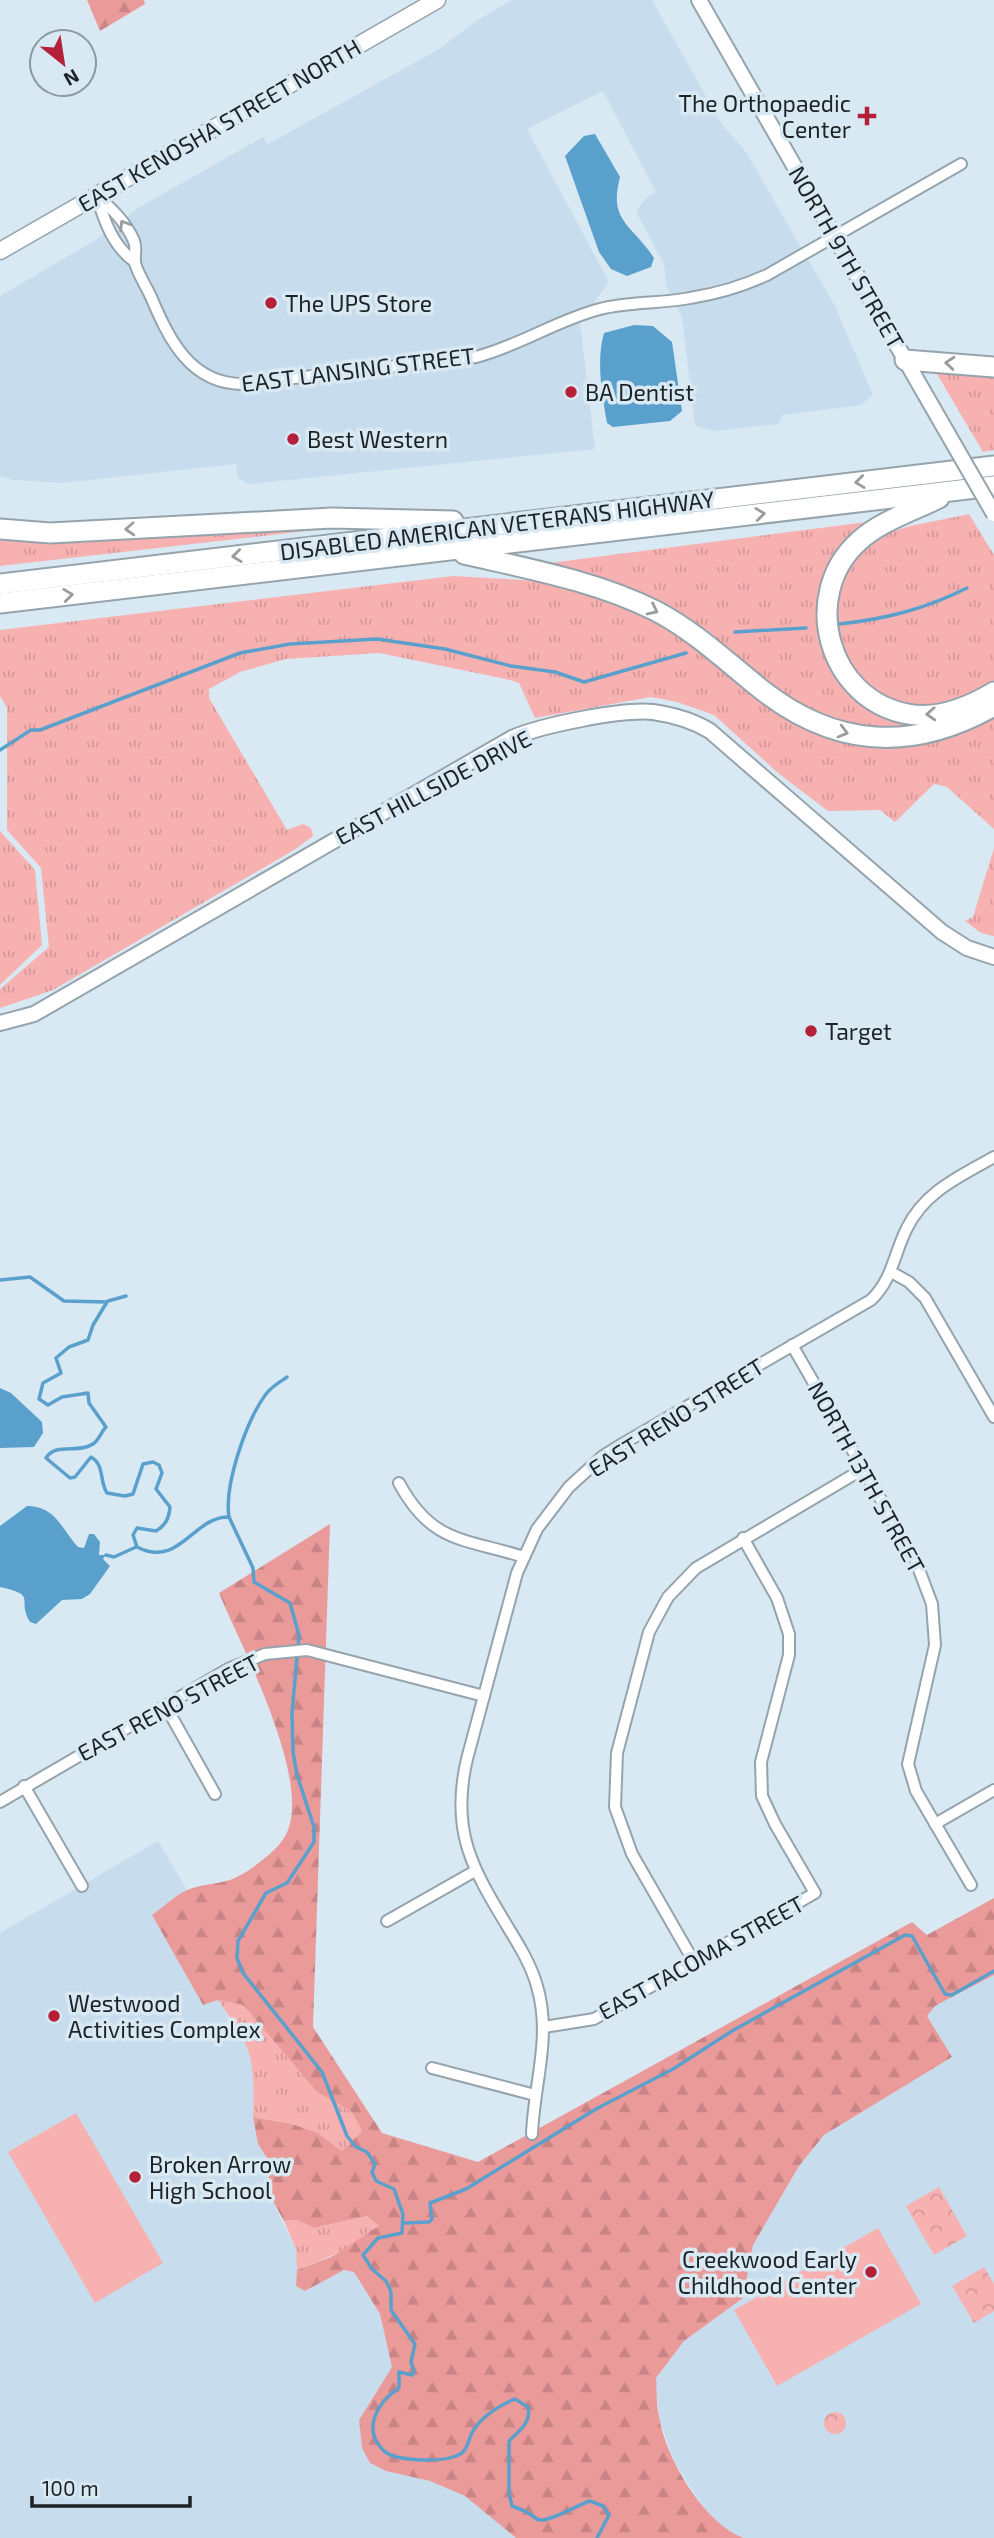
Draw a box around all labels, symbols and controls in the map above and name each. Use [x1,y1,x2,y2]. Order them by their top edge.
north arrow [28,28,98,98]
street label: EAST KENOSHA STREET NORTH [72,32,366,218]
place label: The Orthopaedic Center [679,89,851,143]
marker: The Orthopaedic Center [857,106,877,126]
street label: NORTH 9TH STREET [783,161,911,353]
one-way arrow [119,219,132,232]
place label: The UPS Store [285,289,432,317]
marker: The UPS Store [263,295,279,311]
street label: EAST LANSING STREET [240,341,476,397]
one-way arrow [944,356,955,371]
place label: BA Dentist [585,378,694,406]
marker: BA Dentist [563,384,579,400]
place label: Best Western [307,425,448,453]
marker: Best Western [285,431,301,447]
one-way arrow [854,475,866,490]
street label: DISABLED AMERICAN VETERANS HIGHWAY [278,484,716,566]
one-way arrow [754,507,765,522]
one-way arrow [124,521,135,536]
one-way arrow [231,548,242,563]
one-way arrow [62,587,74,602]
one-way arrow [646,602,658,616]
one-way arrow [925,707,936,722]
street label: EAST HILLSIDE DRIVE [330,724,536,850]
one-way arrow [837,724,849,738]
place label: Target [825,1017,892,1045]
marker: Target [803,1023,819,1039]
street label: EAST RENO STREET [583,1352,769,1482]
street label: NORTH 13TH STREET [803,1376,931,1578]
street label: EAST RENO STREET [72,1647,264,1767]
street label: EAST TACOMA STREET [593,1889,809,2025]
place label: Westwood Activities Complex [68,1989,261,2043]
marker: Westwood Activities Complex [46,2008,62,2024]
place label: Broken Arrow High School [149,2150,291,2204]
marker: Broken Arrow High School [127,2169,143,2185]
place label: Creekwood Early Childhood Center [678,2245,857,2299]
marker: Creekwood Early Childhood Center [863,2264,879,2280]
scale bar [32,2464,189,2508]
text: 100 m [42,2475,99,2500]

